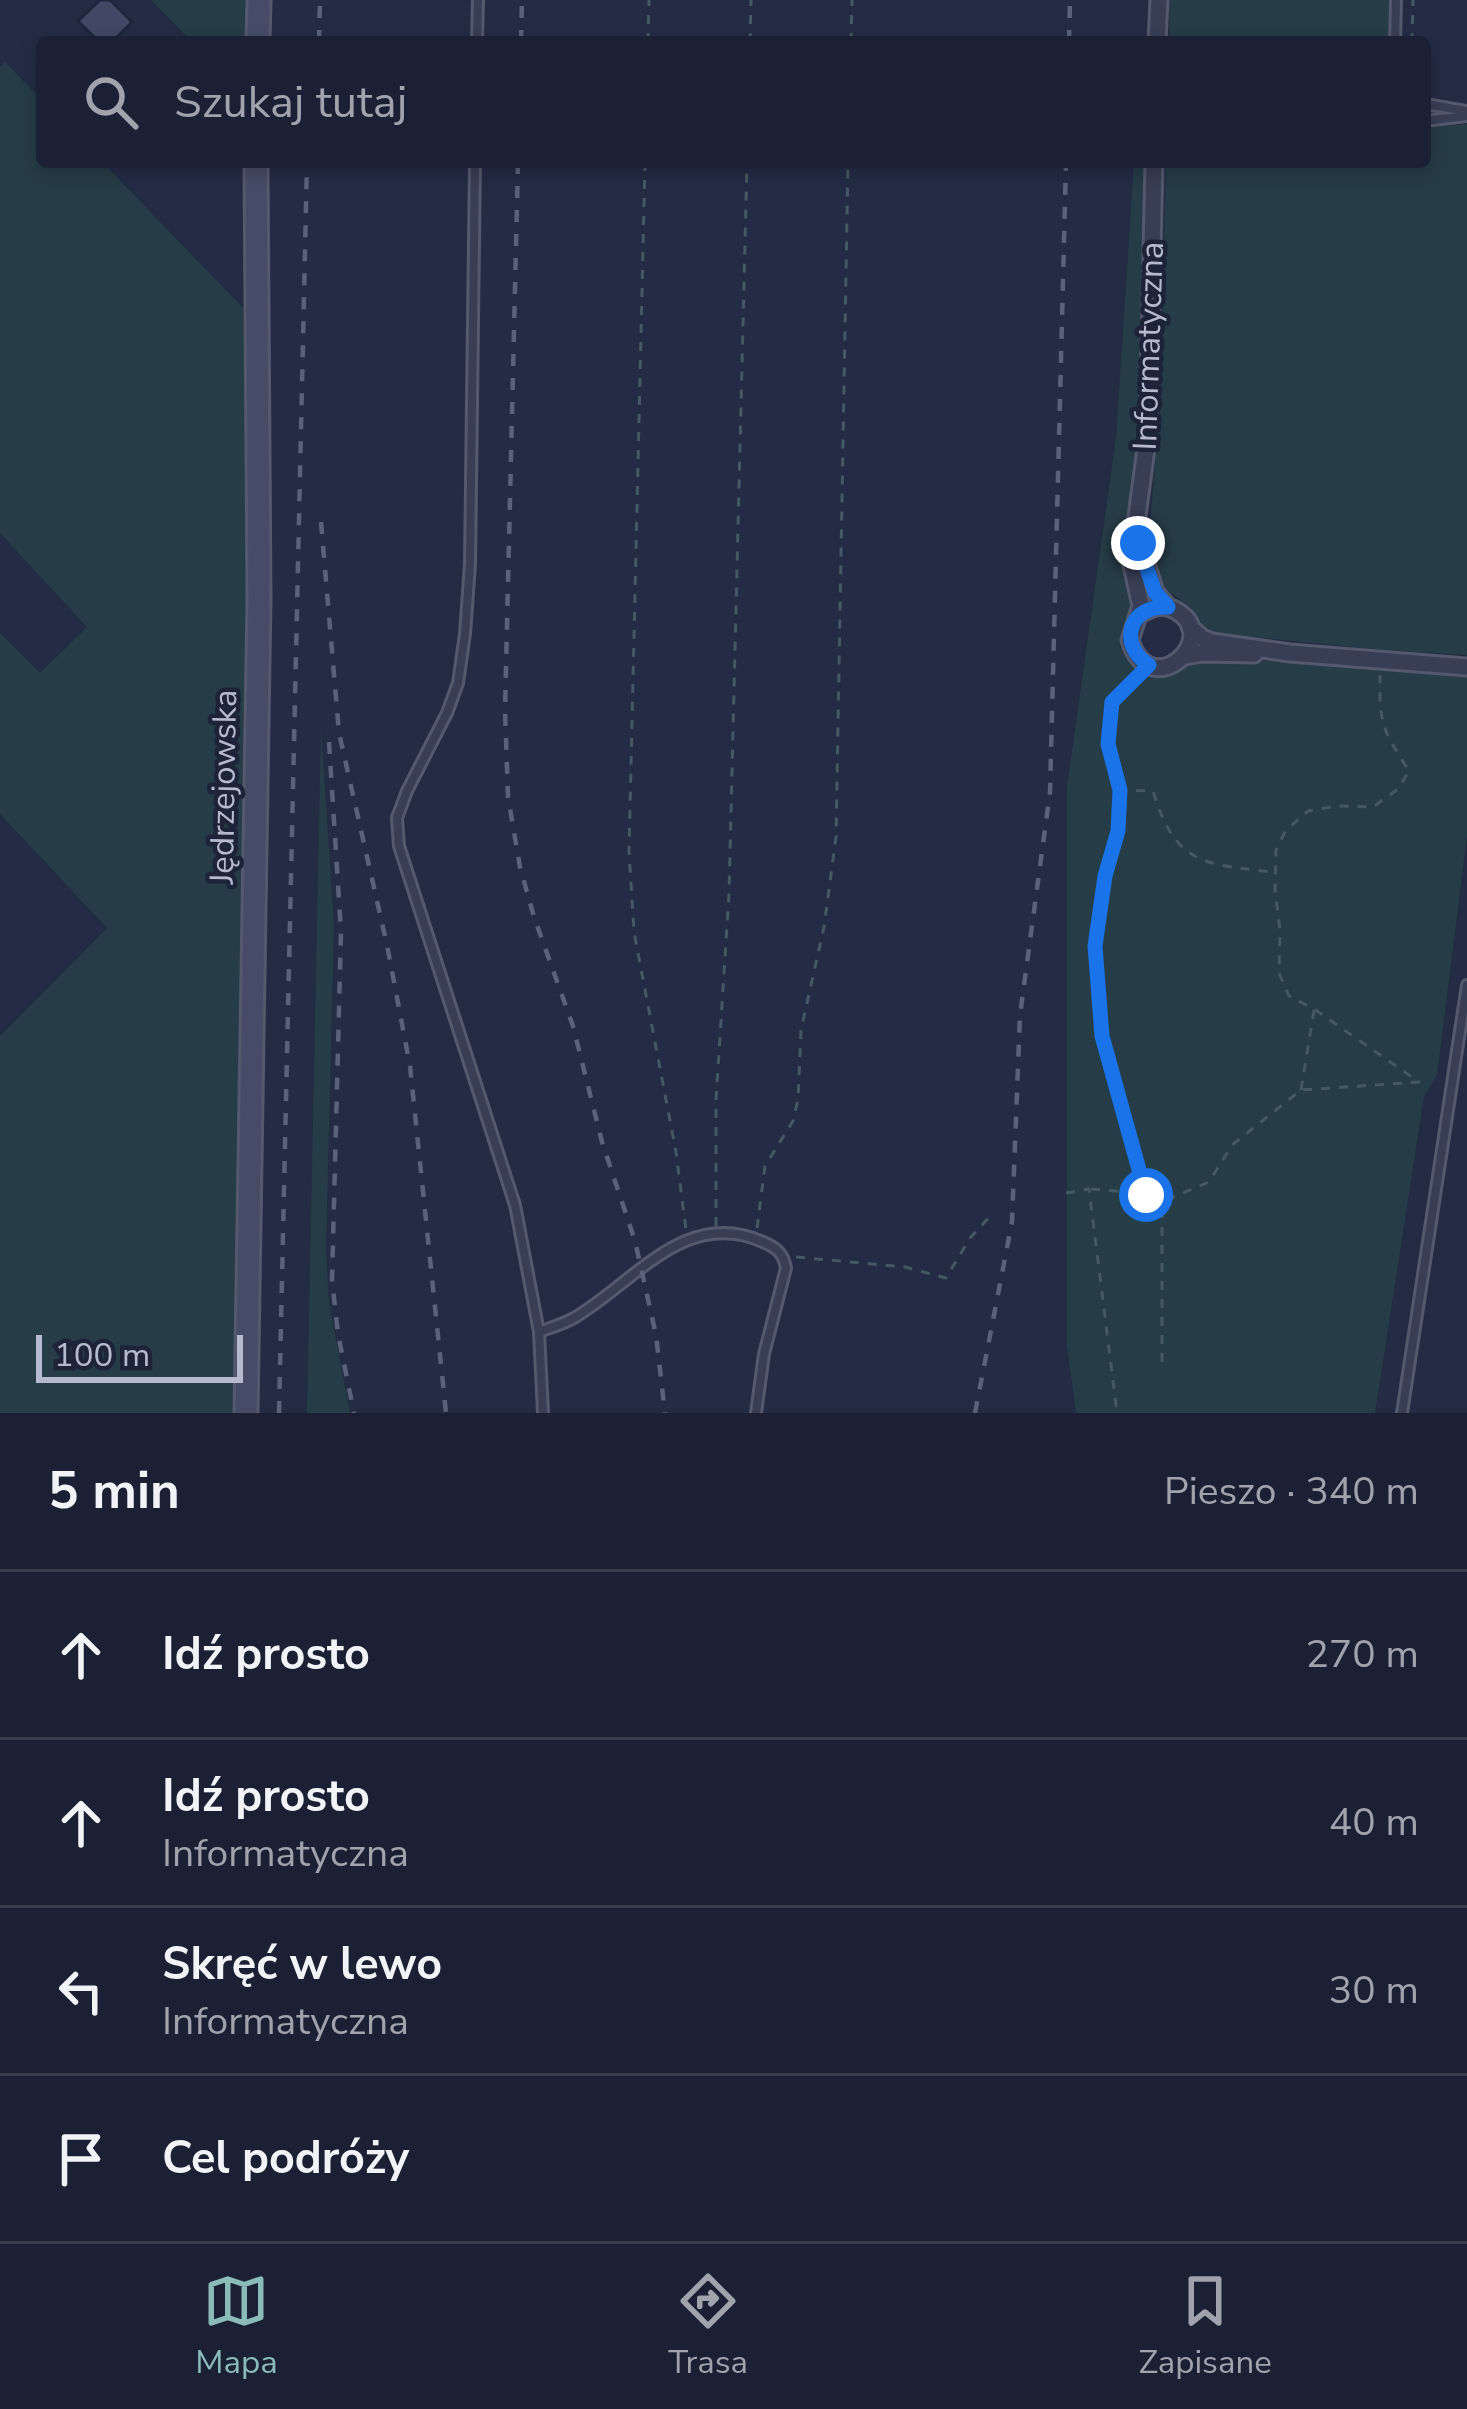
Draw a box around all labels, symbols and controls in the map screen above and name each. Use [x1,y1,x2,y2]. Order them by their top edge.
search box [36,36,1431,168]
icon: search [78,69,144,135]
text: Szukaj tutaj [174,72,407,133]
street label: Informatyczna [1123,241,1175,451]
route end [1111,516,1165,570]
street label: Jędrzejowska [200,689,248,886]
route start [1119,1168,1173,1222]
scale bar [36,1329,243,1382]
text: 100 m [54,1333,150,1378]
text: 5 min [48,1456,180,1526]
text: Pieszo · 340 m [1164,1465,1419,1518]
icon: ahead [48,1622,114,1688]
text: Idź prosto [162,1624,370,1685]
text: 270 m [1305,1628,1419,1681]
text: Idź prosto [162,1766,370,1827]
icon: ahead [48,1790,114,1856]
text: 40 m [1329,1796,1419,1849]
text: Informatyczna [162,1827,409,1880]
text: Skręć w lewo [162,1934,442,1995]
icon: left [48,1958,114,2024]
text: 30 m [1329,1964,1419,2017]
text: Informatyczna [162,1995,409,2048]
icon: arrive [48,2126,114,2192]
text: Cel podróży [162,2128,409,2189]
tab: Mapa [195,2268,278,2385]
tab: Trasa [668,2268,748,2385]
tab: Zapisane [1139,2268,1272,2385]

